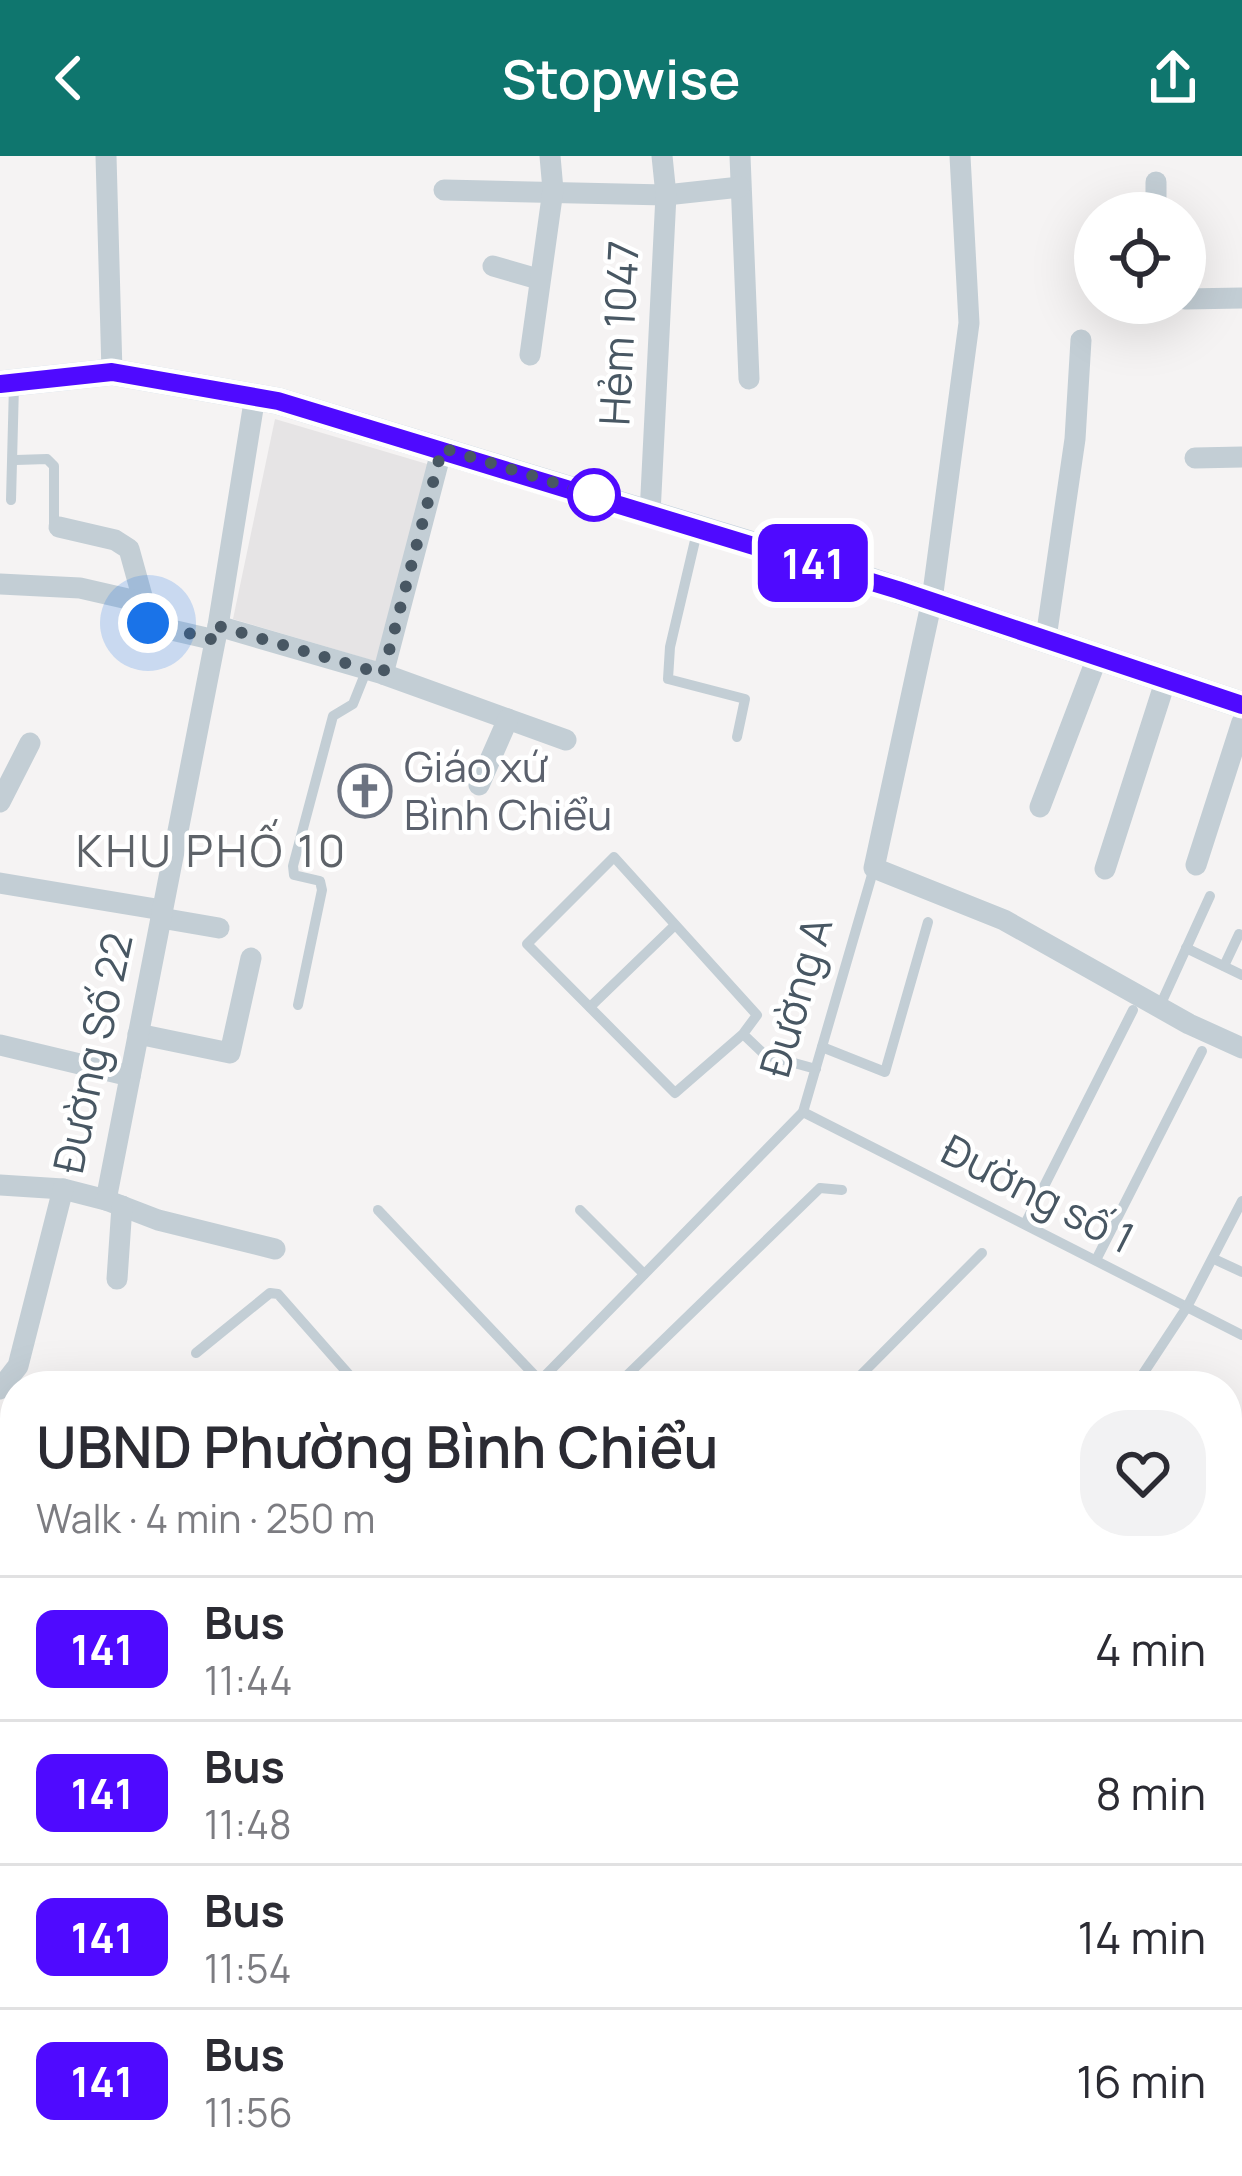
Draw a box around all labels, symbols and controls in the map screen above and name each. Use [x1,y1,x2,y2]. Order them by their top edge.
text: Stopwise [501,41,741,115]
icon: back [36,45,102,111]
icon: share [1140,45,1206,111]
map controls [1074,192,1206,324]
button: locate [1074,192,1206,324]
street label: Hẻm 1047 [584,239,652,427]
unlabelled marker [569,470,619,520]
line badge: 141 [744,524,882,602]
text: 141 [782,534,844,592]
your location [118,593,178,653]
place label: Giáo xứ Bình Chiểu [404,737,612,843]
church icon: Giáo xứ Bình Chiểu [337,763,393,819]
district label: KHU PHỐ 10 [76,819,348,881]
street label: Đường A [745,910,845,1083]
street label: Đường Số 22 [38,928,146,1178]
street label: Đường số 1 [932,1120,1144,1266]
text: UBND Phường Bình Chiểu [36,1407,719,1485]
button: heart [1080,1410,1206,1536]
text: Walk · 4 min · 250 m [36,1491,375,1545]
text: Bus [204,1591,285,1653]
text: 4 min [1095,1618,1206,1680]
text: 141 [71,1620,133,1678]
text: 11:44 [204,1653,292,1707]
text: Bus [204,1735,285,1797]
text: 8 min [1095,1762,1206,1824]
text: 141 [71,1764,133,1822]
text: 11:48 [204,1797,292,1851]
text: Bus [204,1879,285,1941]
text: 14 min [1078,1906,1206,1968]
text: 141 [71,1908,133,1966]
text: 11:54 [204,1941,292,1995]
text: Bus [204,2023,285,2085]
text: 16 min [1076,2050,1206,2112]
text: 141 [71,2052,133,2110]
text: 11:56 [204,2085,293,2139]

